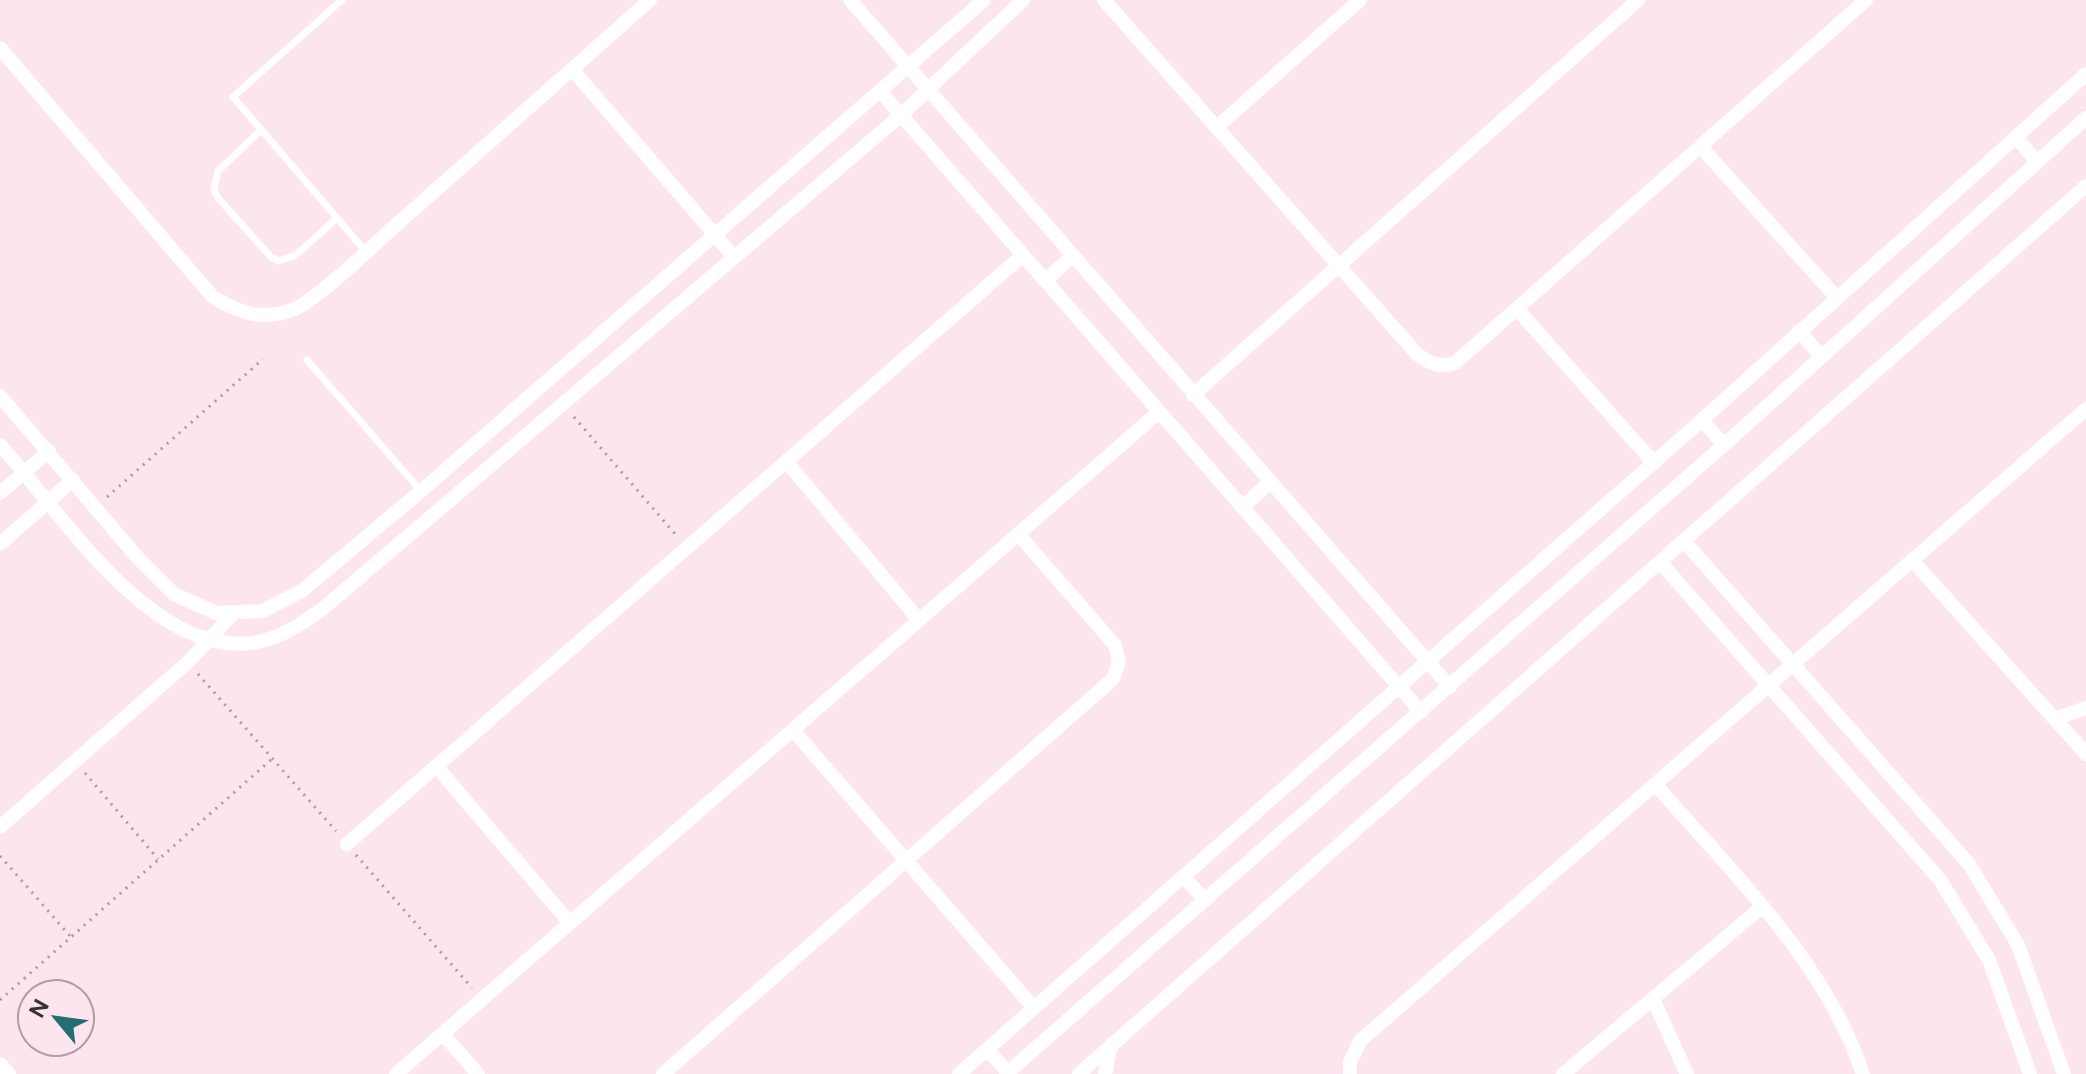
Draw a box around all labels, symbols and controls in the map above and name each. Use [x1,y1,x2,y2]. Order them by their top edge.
north arrow [16,978,96,1058]
text: N [23,995,55,1023]

